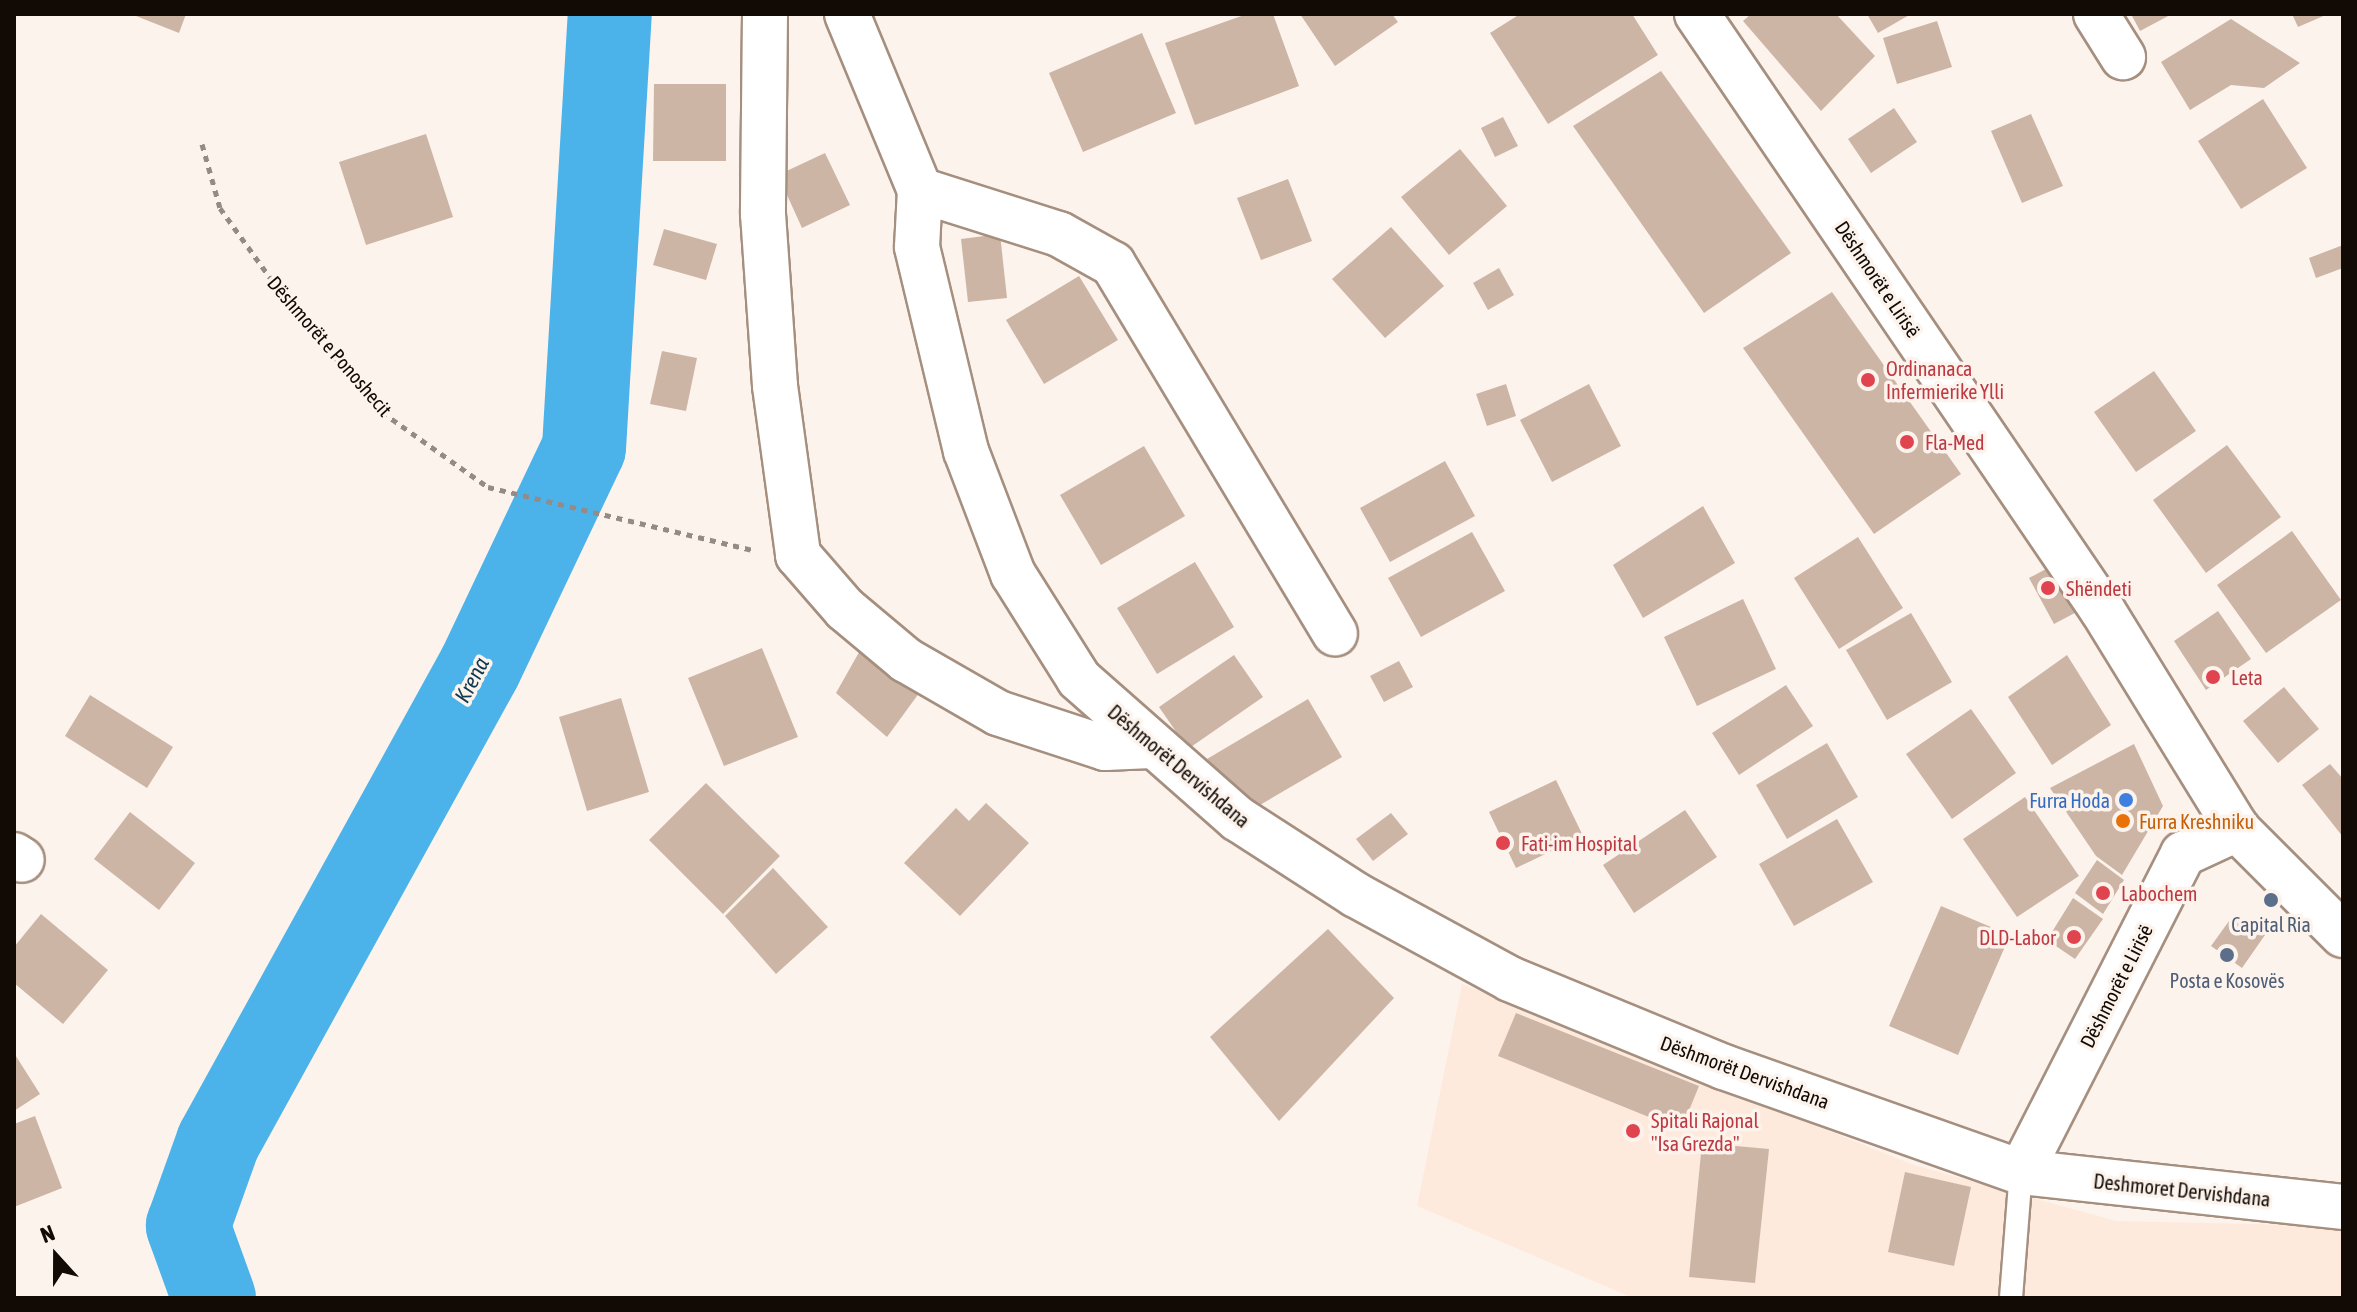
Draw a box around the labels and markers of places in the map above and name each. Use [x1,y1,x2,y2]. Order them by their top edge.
place label: Ordinanaca Infermierike Ylli [1886,356,2004,403]
marker: Ordinanaca Infermierike Ylli [1857,369,1879,391]
place label: Fla-Med [1925,430,1985,454]
marker: Fla-Med [1896,431,1918,453]
place label: Shëndeti [2066,576,2132,600]
marker: Shëndeti [2037,577,2059,599]
place label: Leta [2231,665,2263,689]
marker: Leta [2202,666,2224,688]
place label: Furra Hoda [2029,788,2110,812]
marker: Furra Hoda [2117,791,2135,809]
place label: Furra Kreshniku [2139,809,2254,833]
marker: Furra Kreshniku [2114,812,2132,830]
place label: Fati-im Hospital [1521,831,1638,855]
marker: Fati-im Hospital [1492,832,1514,854]
place label: Labochem [2121,881,2197,905]
marker: Labochem [2092,882,2114,904]
marker: Capital Ria [2262,891,2280,909]
place label: Capital Ria [2231,912,2311,936]
place label: DLD-Labor [1979,925,2056,949]
marker: DLD-Labor [2063,926,2085,948]
marker: Posta e Kosovës [2218,946,2236,964]
place label: Posta e Kosovës [2170,968,2284,992]
place label: Spitali Rajonal "Isa Grezda" [1651,1108,1759,1155]
marker: Spitali Rajonal "Isa Grezda" [1622,1120,1644,1142]

